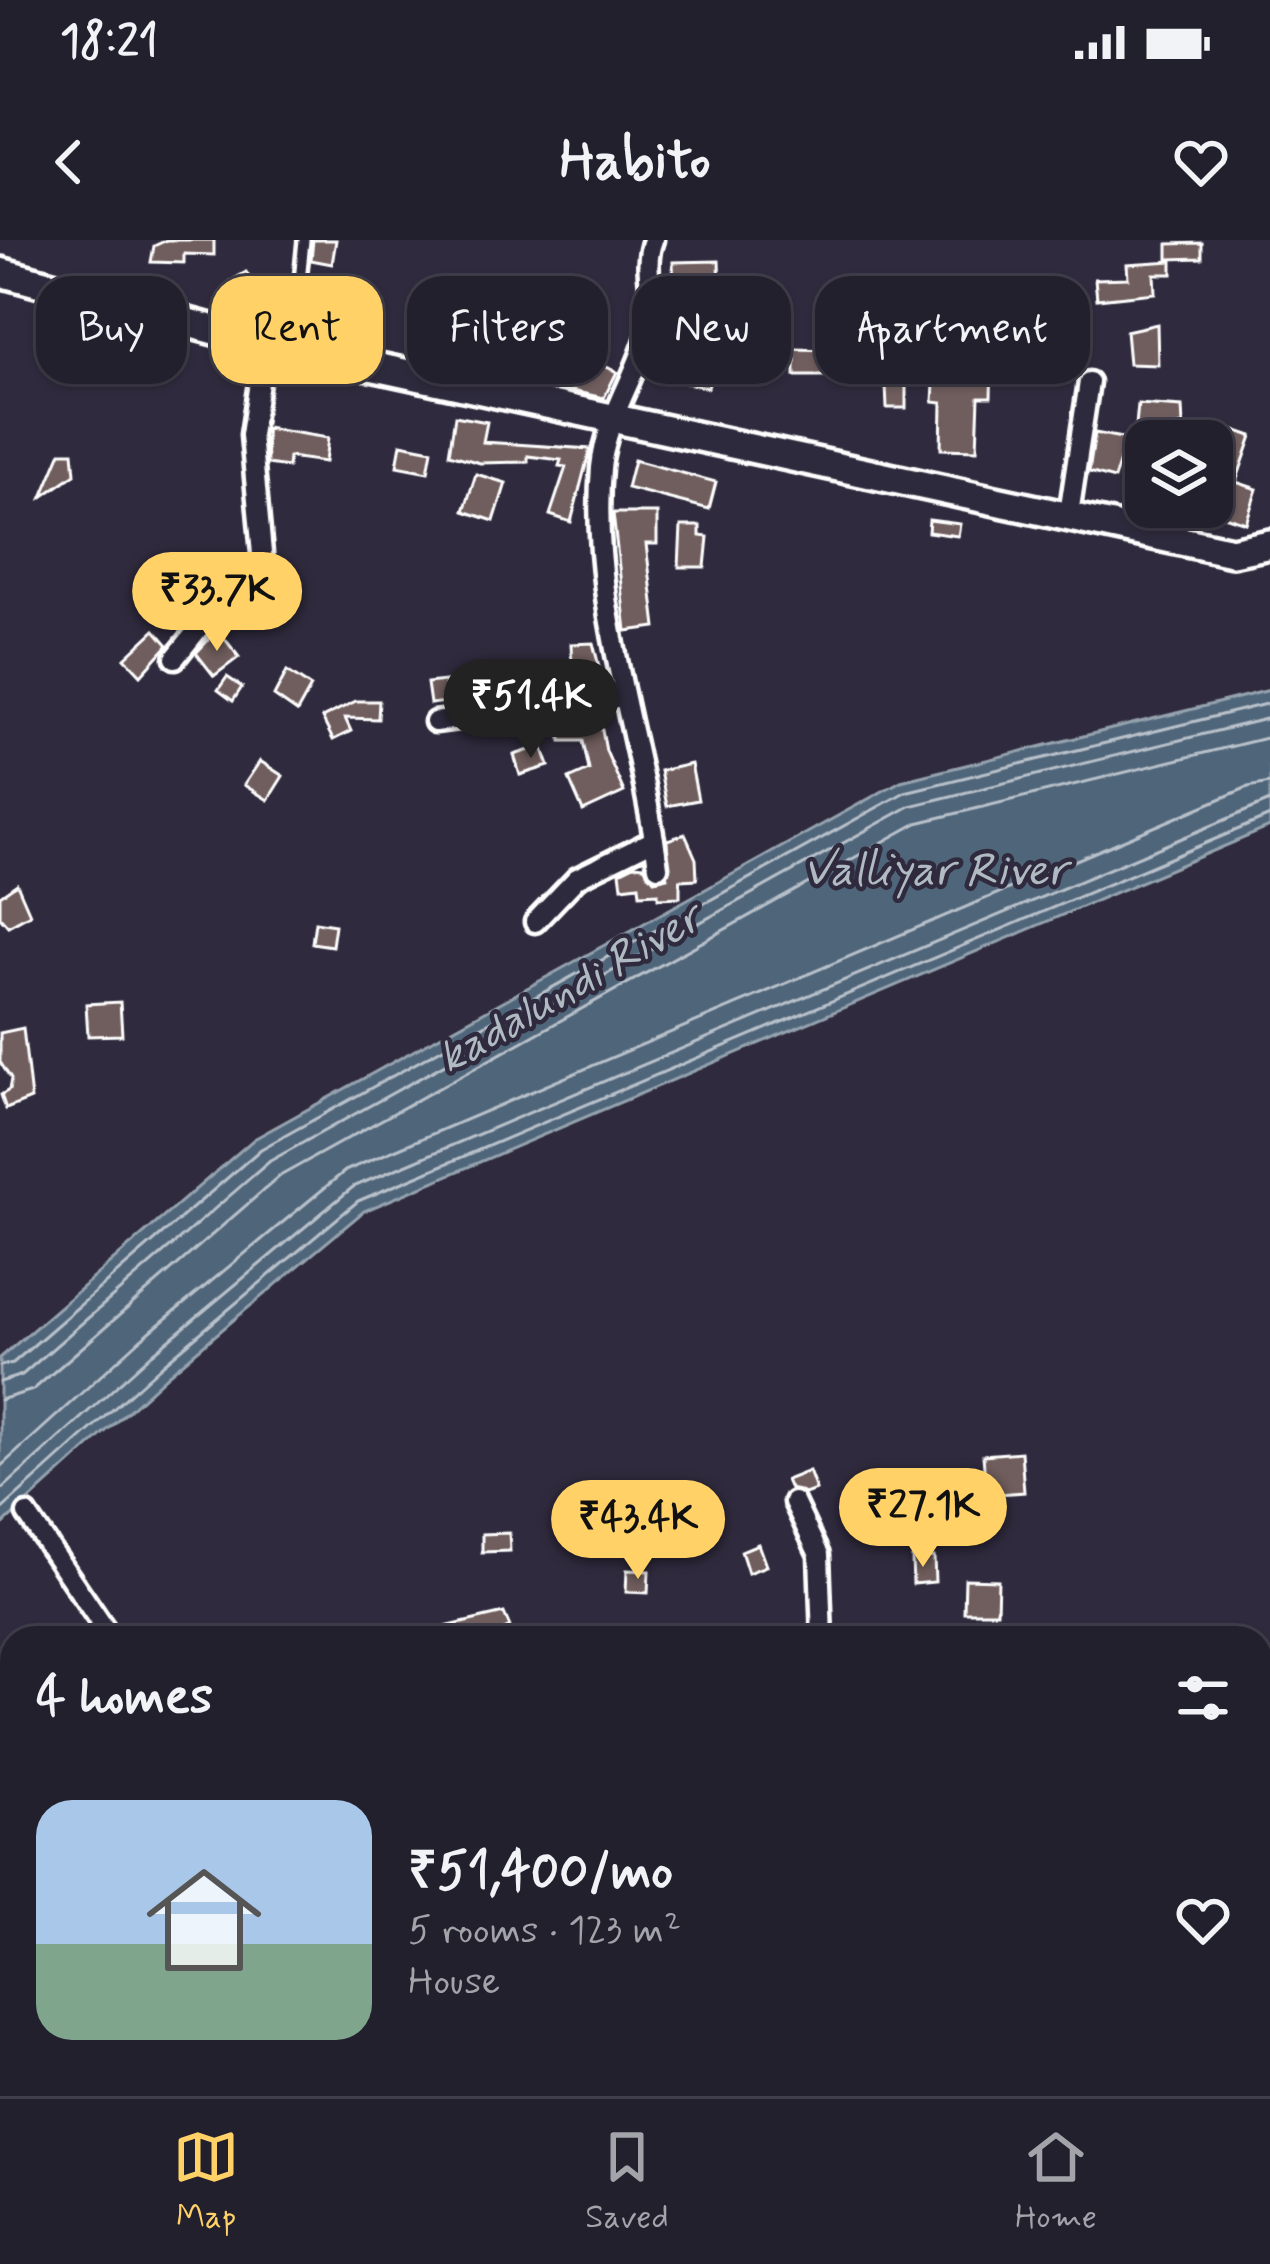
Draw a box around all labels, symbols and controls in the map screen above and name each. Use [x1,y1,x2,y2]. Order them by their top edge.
text: 18:21 [60,13,158,72]
text: Habito [559,127,711,198]
icon: back [36,129,102,195]
icon: heart [1168,129,1234,195]
chip: Buy [36,276,187,384]
chip: Rent [211,276,383,384]
chip: Filters [407,276,608,384]
chip: New [632,276,791,384]
chip: Apartment [815,276,1090,384]
map controls [1125,420,1233,528]
button: layers [1125,420,1233,528]
pin: ₹33.7K [119,552,315,654]
text: ₹33.7K [159,565,275,616]
pin: ₹51.4K [433,659,629,761]
text: ₹51.4K [471,672,591,723]
water label: Valliyar River [803,842,1072,901]
water label: kadalundi River [428,887,717,1088]
pin: ₹27.1K [825,1468,1021,1570]
pin: ₹43.4K [540,1480,736,1582]
text: ₹27.1K [866,1481,980,1532]
text: ₹43.4K [578,1493,698,1544]
text: 4 homes [36,1665,213,1731]
icon: filters [1170,1665,1236,1731]
text: ₹51,400/mo [408,1840,673,1906]
icon: home [132,1848,276,1992]
icon: heart [1170,1887,1236,1953]
text: 5 rooms · 123 m² [408,1906,681,1957]
text: House [408,1957,500,2008]
tab: Map [173,2124,239,2240]
tab: Saved [585,2124,669,2240]
tab: Home [1015,2124,1097,2240]

